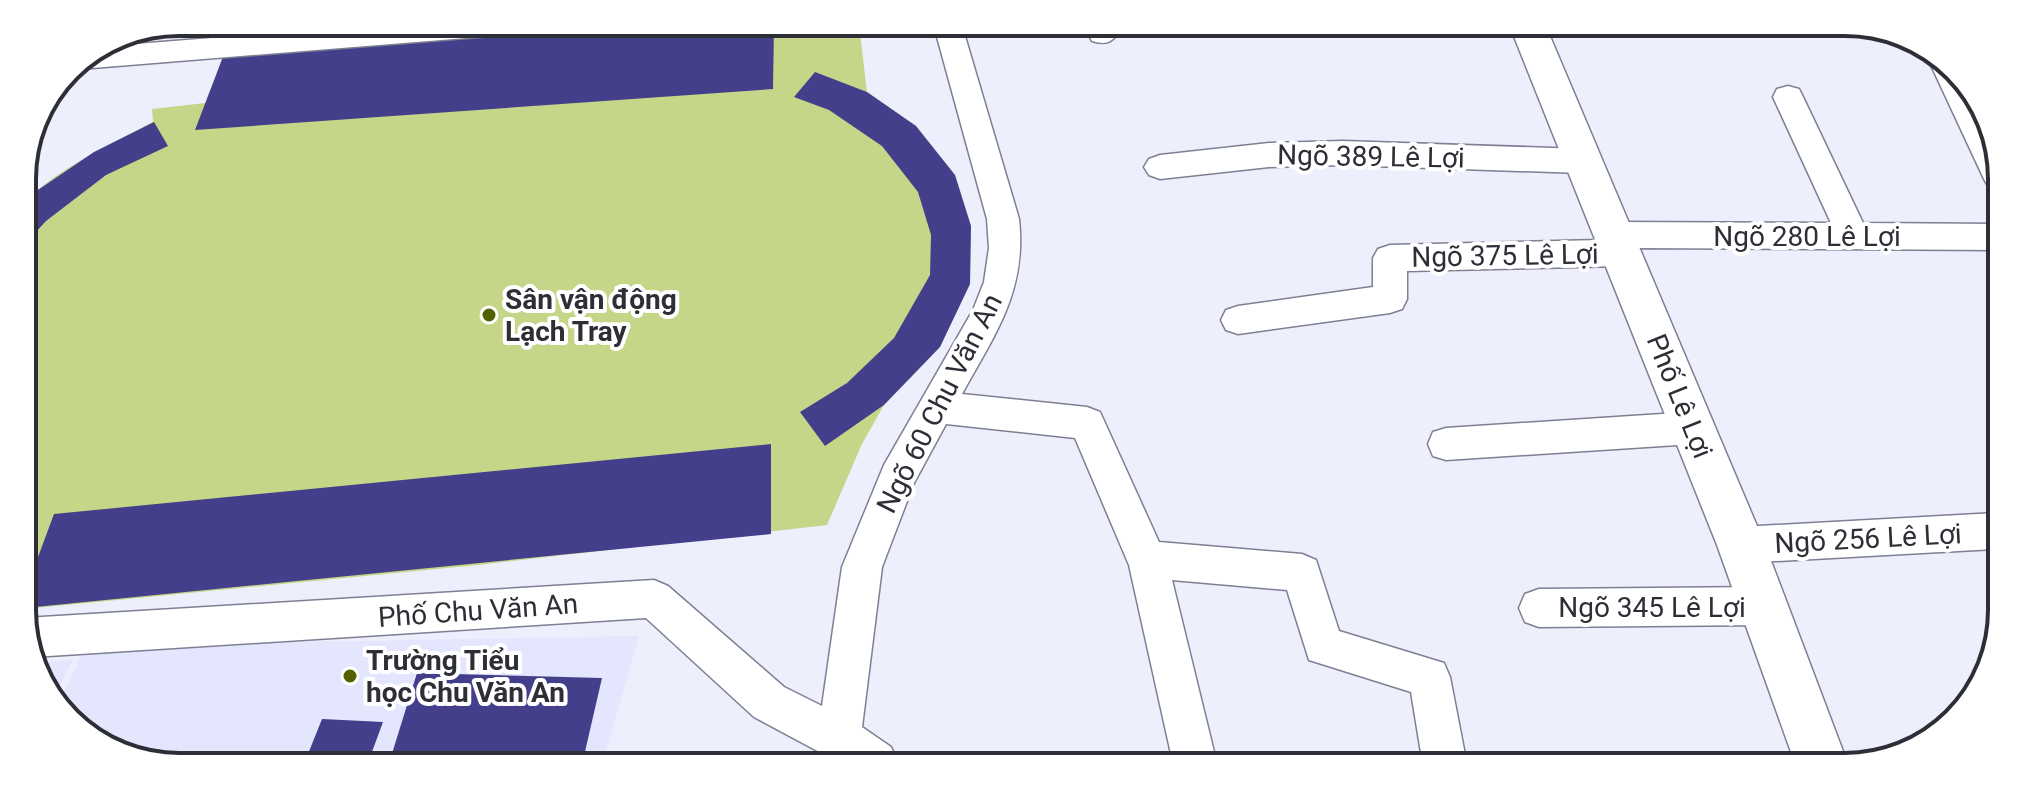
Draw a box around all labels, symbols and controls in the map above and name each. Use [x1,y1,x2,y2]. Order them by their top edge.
street label: Ngõ 389 Lê Lợi [1277,138,1465,175]
street label: Ngõ 280 Lê Lợi [1713,220,1901,253]
street label: Ngõ 375 Lê Lợi [1411,237,1599,274]
place label: Sân vận động Lạch Tray [505,283,677,348]
street label: Ngõ 60 Chu Văn An [870,288,1009,518]
marker: Sân vận động Lạch Tray [480,306,498,324]
street label: Phố Lê Lợi [1640,329,1719,463]
street label: Ngõ 256 Lê Lợi [1774,517,1963,560]
street label: Phố Chu Văn An [377,587,579,634]
street label: Ngõ 345 Lê Lợi [1558,591,1746,624]
place label: Trường Tiểu học Chu Văn An [366,644,565,709]
marker: Trường Tiểu học Chu Văn An [341,667,359,685]

